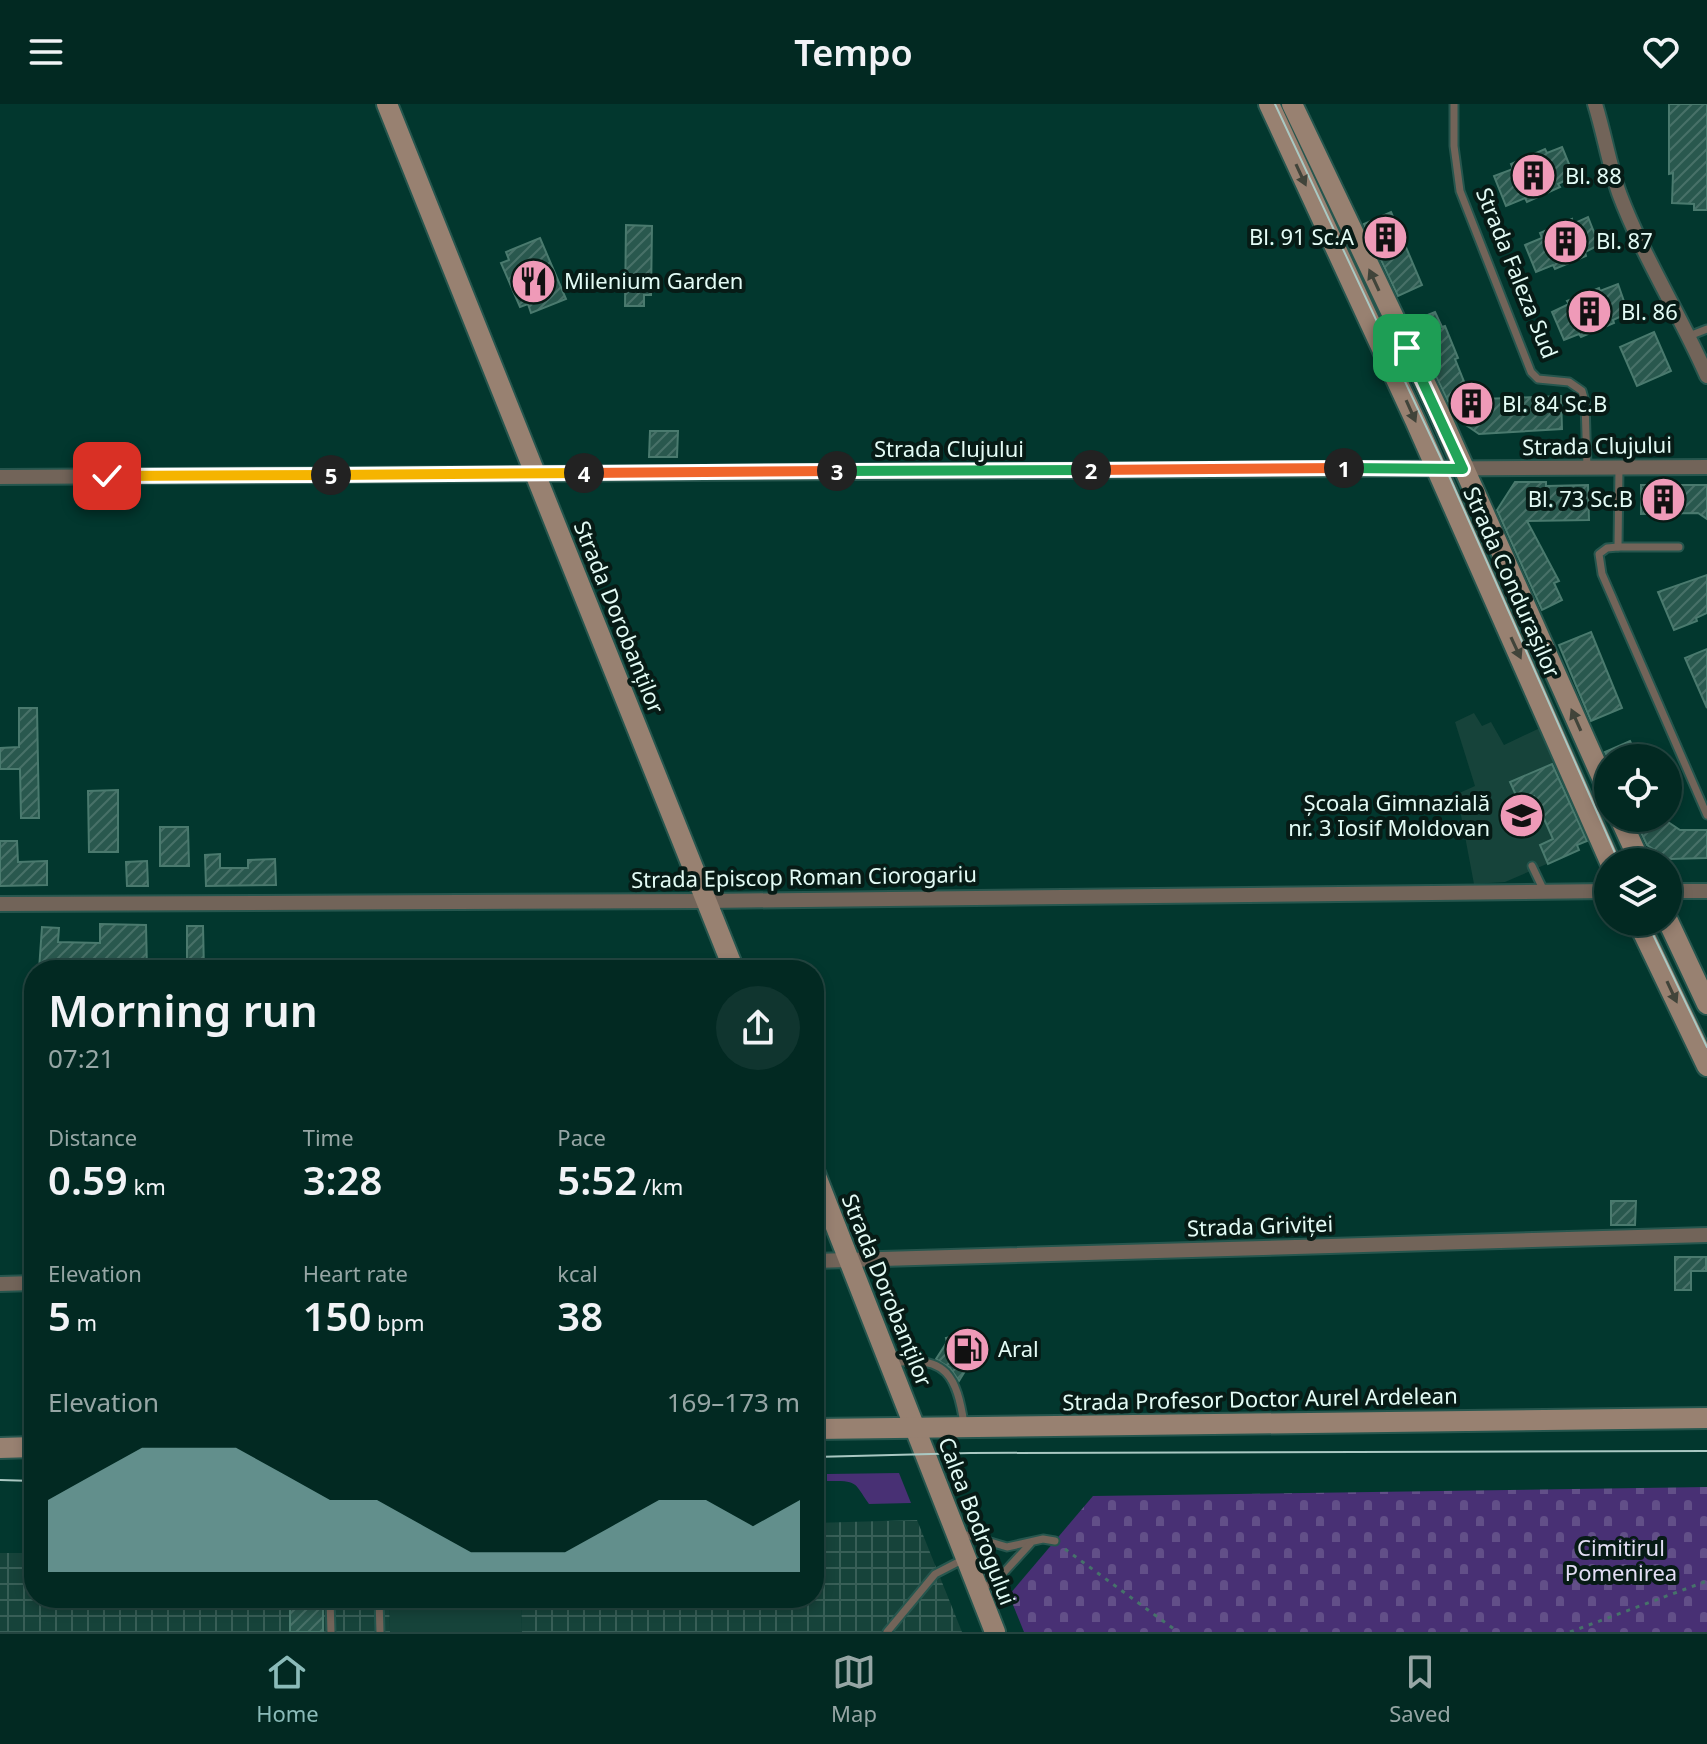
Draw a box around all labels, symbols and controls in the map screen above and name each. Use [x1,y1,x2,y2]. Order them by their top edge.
text: Tempo [794,28,913,77]
icon: menu [24,30,68,74]
icon: heart [1639,30,1683,74]
building icon: Bl. 88 [1510,152,1558,200]
place label: Bl. 88 [1565,160,1622,190]
one-way arrow [1294,163,1308,187]
street label: Strada Faleza Sud [1470,183,1566,363]
building icon: Bl. 91 Sc.A [1361,213,1409,261]
building icon: Bl. 87 [1541,217,1589,265]
place label: Bl. 91 Sc.A [1249,221,1355,251]
place label: Bl. 87 [1596,225,1653,255]
restaurant icon: Milenium Garden [509,257,557,305]
place label: Milenium Garden [564,265,743,295]
one-way arrow [1367,269,1381,292]
building icon: Bl. 86 [1566,288,1614,336]
place label: Bl. 86 [1621,296,1678,326]
pin [1373,314,1441,382]
icon: arrive [1385,326,1429,370]
building icon: Bl. 84 Sc.B [1447,380,1495,428]
place label: Bl. 84 Sc.B [1502,388,1607,418]
one-way arrow [1404,399,1418,422]
street label: Strada Clujului [1522,429,1672,461]
street label: Strada Clujului [874,433,1024,463]
pin [73,442,141,510]
pin: 1 [1324,448,1364,488]
pin: 2 [1071,450,1111,490]
pin: 3 [817,451,857,491]
pin: 4 [564,453,604,493]
text: 1 [1338,453,1350,483]
icon: check [85,454,129,498]
pin: 5 [311,455,351,495]
text: 2 [1085,455,1097,485]
text: 3 [831,456,843,486]
text: 4 [578,458,590,488]
text: 5 [325,460,337,490]
building icon: Bl. 73 Sc.B [1640,475,1688,523]
street label: Strada Condurașilor [1457,481,1568,682]
place label: Bl. 73 Sc.B [1528,483,1633,513]
street label: Strada Dorobanților [568,516,672,717]
one-way arrow [1509,637,1523,660]
one-way arrow [1569,708,1583,732]
map controls [1594,744,1682,936]
button: locate [1594,744,1682,832]
place label: Școala Gimnazială nr. 3 Iosif Moldovan [1288,787,1490,842]
school or university icon: Școala Gimnazială nr. 3 Iosif Moldovan [1497,792,1545,840]
button: layers [1594,848,1682,936]
street label: Strada Episcop Roman Ciorogariu [631,858,977,894]
text: Morning run [48,980,318,1040]
one-way arrow [1665,981,1679,1004]
button: share [716,986,800,1070]
text: 07:21 [48,1040,114,1076]
text: Distance [48,1122,137,1152]
text: Time [303,1122,354,1152]
text: Pace [557,1122,606,1152]
text: 0.59 [48,1152,128,1207]
text: 3:28 [303,1152,382,1207]
text: 5:52 [557,1152,637,1207]
text: km [128,1171,166,1201]
text: /km [637,1171,683,1201]
street label: Strada Dorobanților [836,1189,940,1390]
street label: Strada Griviței [1186,1207,1334,1243]
text: Elevation [48,1258,142,1288]
text: Heart rate [303,1258,408,1288]
text: kcal [557,1258,598,1288]
text: 5 [48,1288,71,1343]
text: 150 [303,1288,371,1343]
text: 38 [557,1288,603,1343]
text: m [71,1307,97,1337]
text: bpm [371,1307,425,1337]
fuel station icon: Aral [943,1325,991,1373]
place label: Aral [998,1333,1039,1363]
street label: Strada Profesor Doctor Aurel Ardelean [1062,1380,1458,1416]
text: Elevation [48,1384,159,1420]
text: 169–173 m [667,1384,800,1420]
street label: Calea Bodrogului [932,1432,1024,1609]
park label: Cimitirul Pomenirea [1565,1532,1677,1587]
tab: Home [256,1650,319,1728]
tab: Map [831,1650,877,1728]
tab: Saved [1389,1650,1451,1728]

